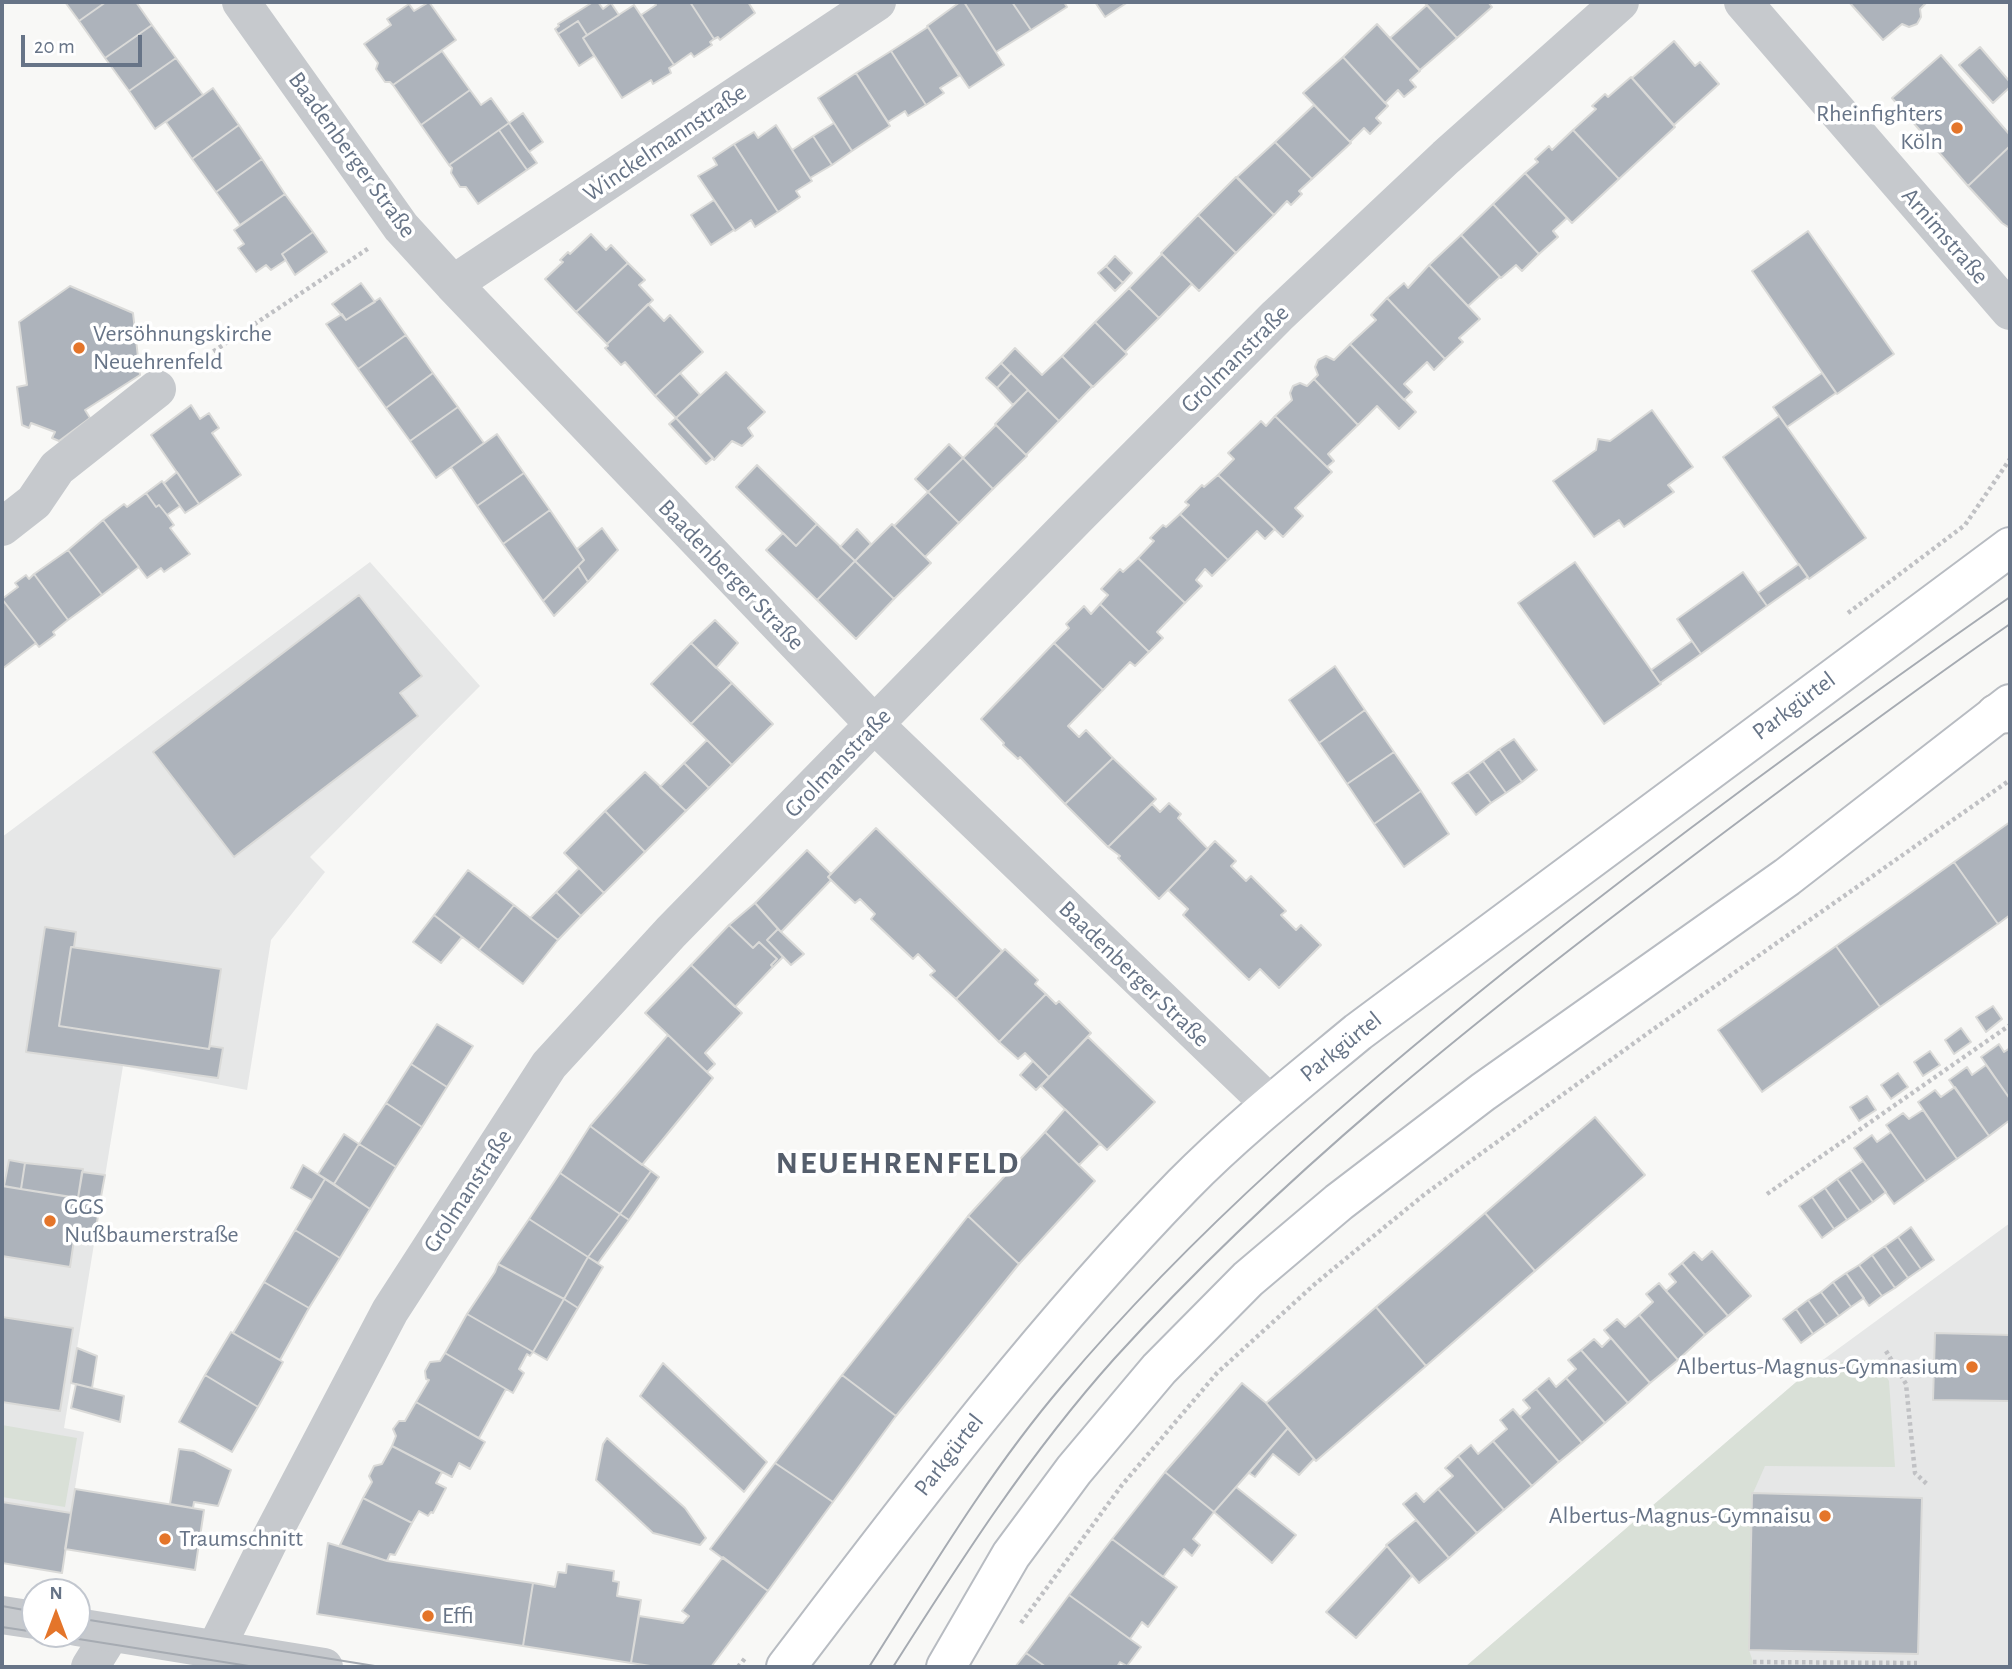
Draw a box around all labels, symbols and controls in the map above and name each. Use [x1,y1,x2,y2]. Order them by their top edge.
scale bar [24,21,145,65]
text: 20 m [34,36,75,57]
street label: Baadenberger Straße [282,66,422,244]
street label: Winckelmannstraße [578,78,752,208]
place label: Rheinfighters Köln [1816,100,1943,156]
marker: Rheinfighters Köln [1949,120,1965,136]
street label: Arnimstraße [1895,182,1995,290]
street label: Grolmanstraße [1175,299,1295,419]
place label: Versöhnungskirche Neuehrenfeld [93,320,272,376]
marker: Versöhnungskirche Neuehrenfeld [71,340,87,356]
street label: Baadenberger Straße [652,494,810,656]
street label: Parkgürtel [1747,665,1841,747]
street label: Grolmanstraße [779,702,897,824]
street label: Baadenberger Straße [1053,895,1215,1053]
street label: Parkgürtel [1294,1005,1388,1089]
street label: Grolmanstraße [417,1124,519,1258]
district label: NEUEHRENFELD [777,1144,1019,1182]
place label: GGS Nußbaumerstraße [64,1193,239,1249]
marker: GGS Nußbaumerstraße [42,1213,58,1229]
place label: Albertus-Magnus-Gymnasium [1677,1353,1958,1381]
marker: Albertus-Magnus-Gymnasium [1964,1359,1980,1375]
street label: Parkgürtel [908,1408,990,1502]
place label: Albertus-Magnus-Gymnaisu [1549,1502,1811,1530]
marker: Albertus-Magnus-Gymnaisu [1817,1508,1833,1524]
place label: Traumschnitt [179,1525,303,1553]
marker: Traumschnitt [157,1531,173,1547]
north arrow [21,1578,91,1648]
text: N [49,1584,63,1603]
place label: Effi [442,1602,474,1630]
marker: Effi [420,1608,436,1624]

